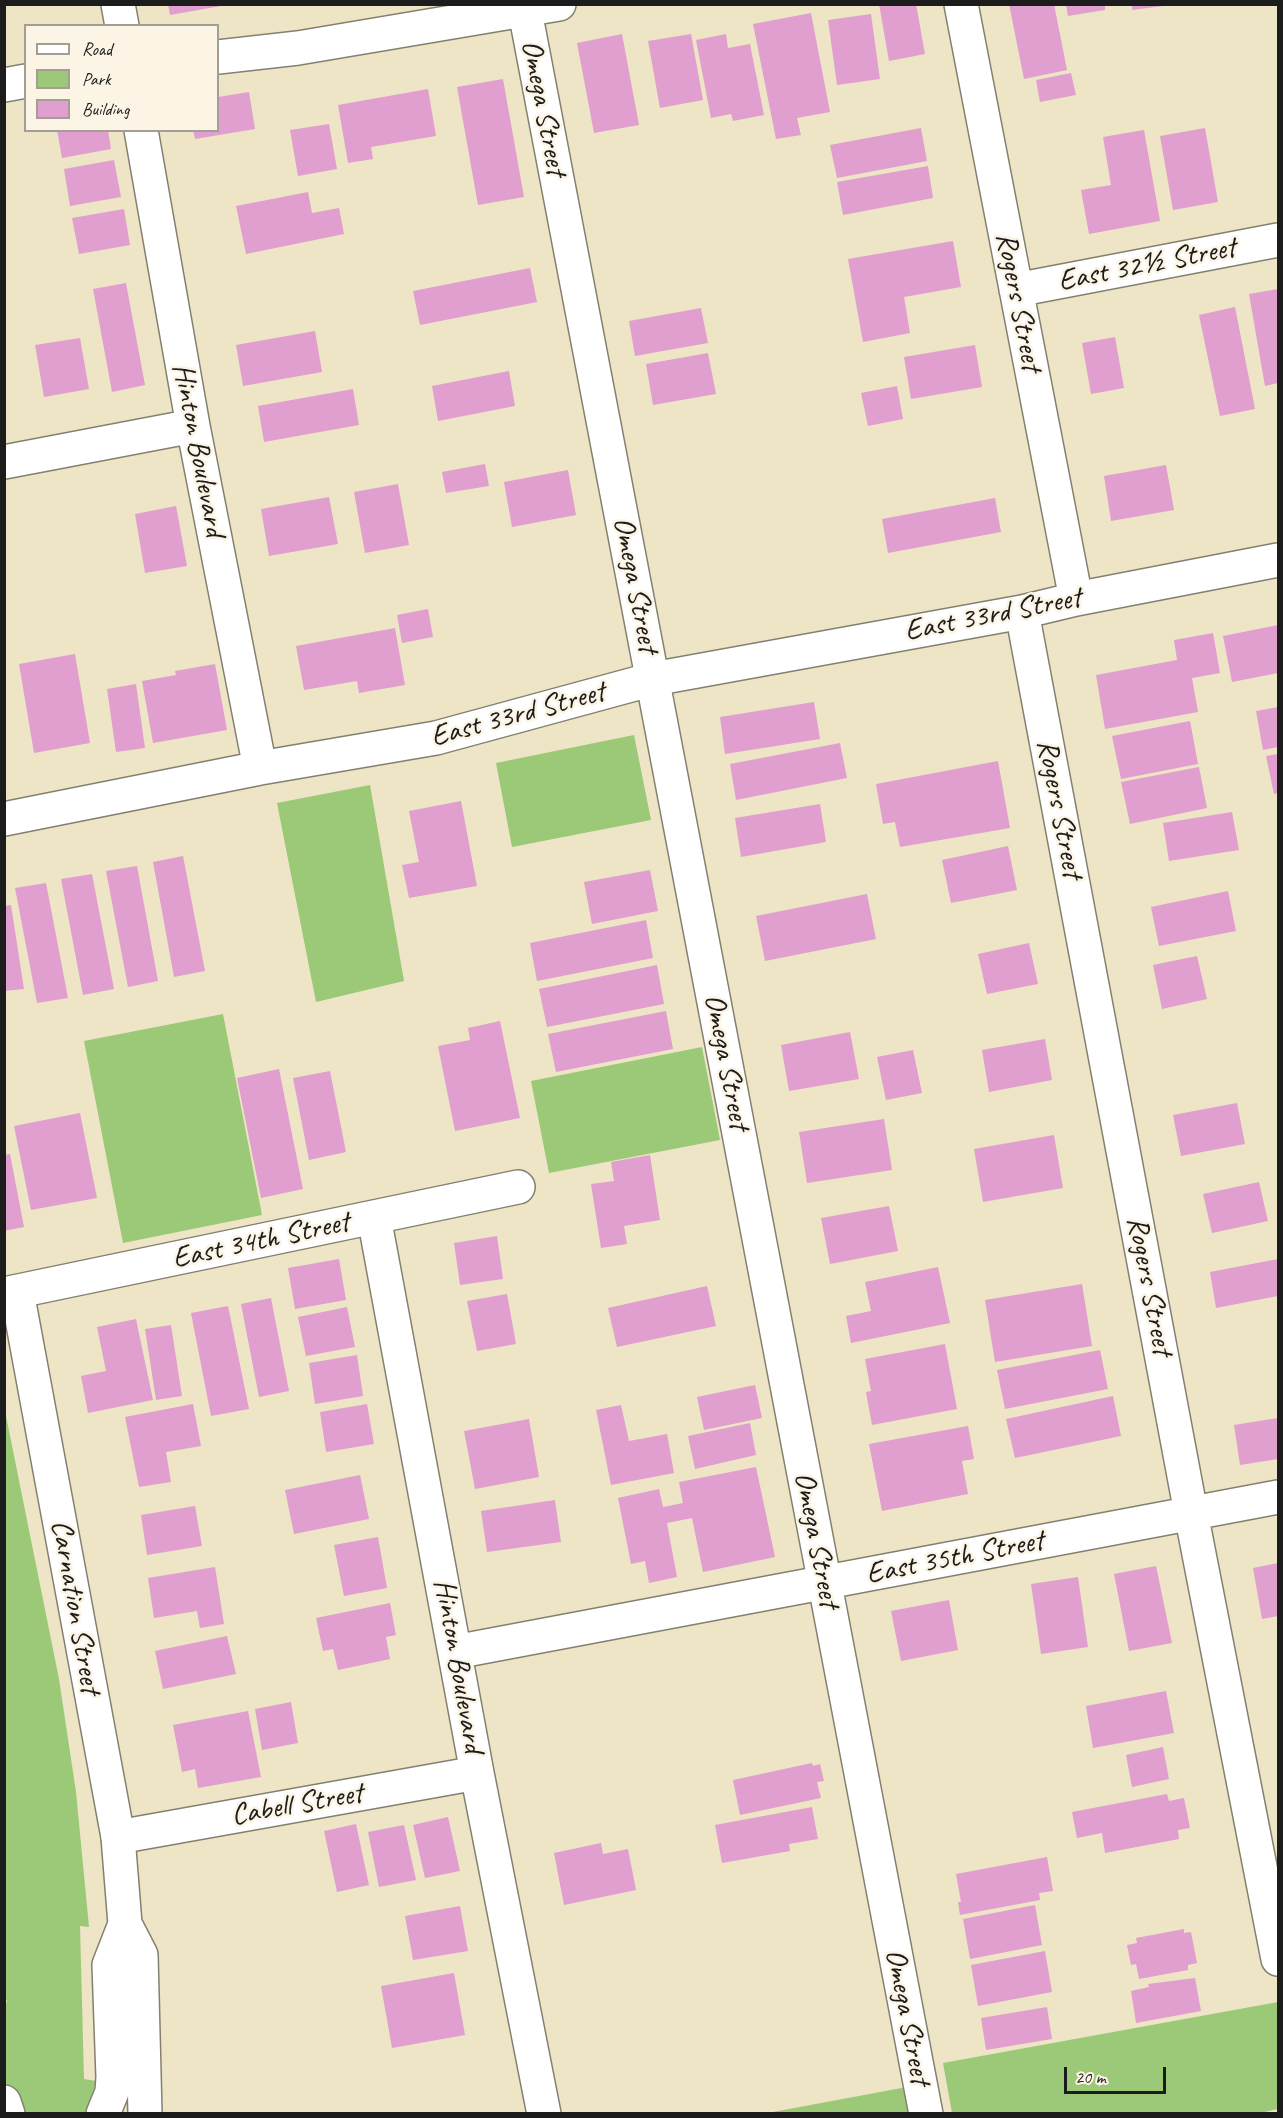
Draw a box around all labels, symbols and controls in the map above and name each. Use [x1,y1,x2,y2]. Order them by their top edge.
legend [24,24,219,132]
street label: Omega Street [512,37,574,179]
text: Road [82,38,112,60]
text: Park [82,68,111,90]
text: Building [82,98,129,120]
street label: Rogers Street [987,230,1049,374]
street label: East 32½ Street [1055,230,1239,300]
street label: Hinton Boulevard [164,361,232,539]
street label: Omega Street [604,514,666,656]
street label: East 33rd Street [902,580,1084,650]
street label: East 33rd Street [427,675,609,755]
street label: Rogers Street [1028,737,1090,881]
street label: Omega Street [695,991,757,1133]
street label: East 34th Street [169,1205,353,1277]
street label: Rogers Street [1118,1214,1180,1358]
street label: Omega Street [785,1469,847,1611]
street label: Carnation Street [42,1517,108,1697]
street label: East 35th Street [863,1523,1047,1593]
street label: Hinton Boulevard [425,1577,491,1755]
street label: Cabell Street [228,1776,366,1834]
street label: Omega Street [876,1946,938,2088]
scale bar [1067,2055,1169,2093]
text: 20 m [1075,2066,1106,2088]

